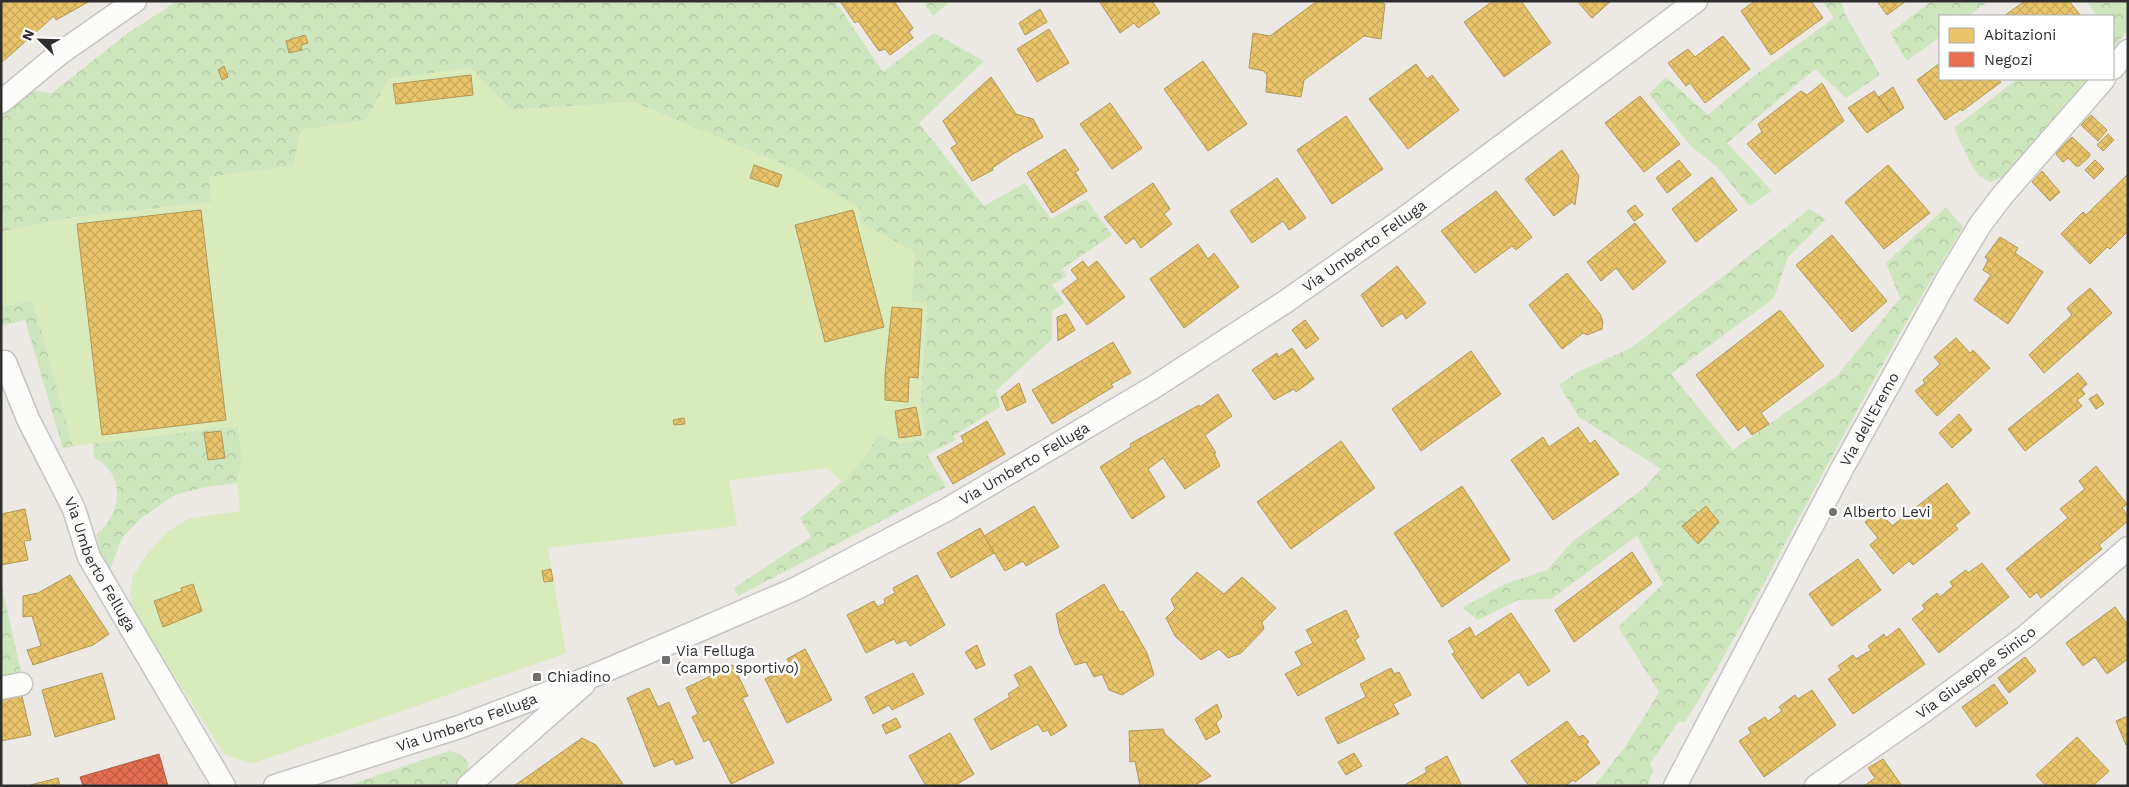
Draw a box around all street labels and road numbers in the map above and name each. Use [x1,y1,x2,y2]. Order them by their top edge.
street label: Via Umberto Felluga [1299,196,1430,296]
street label: Via dell'Eremo [1836,369,1903,470]
street label: Via Umberto Felluga [956,418,1093,509]
street label: Via Umberto Felluga [60,494,140,635]
street label: Via Giuseppe Sinico [1912,623,2040,723]
street label: Via Umberto Felluga [394,689,540,755]

